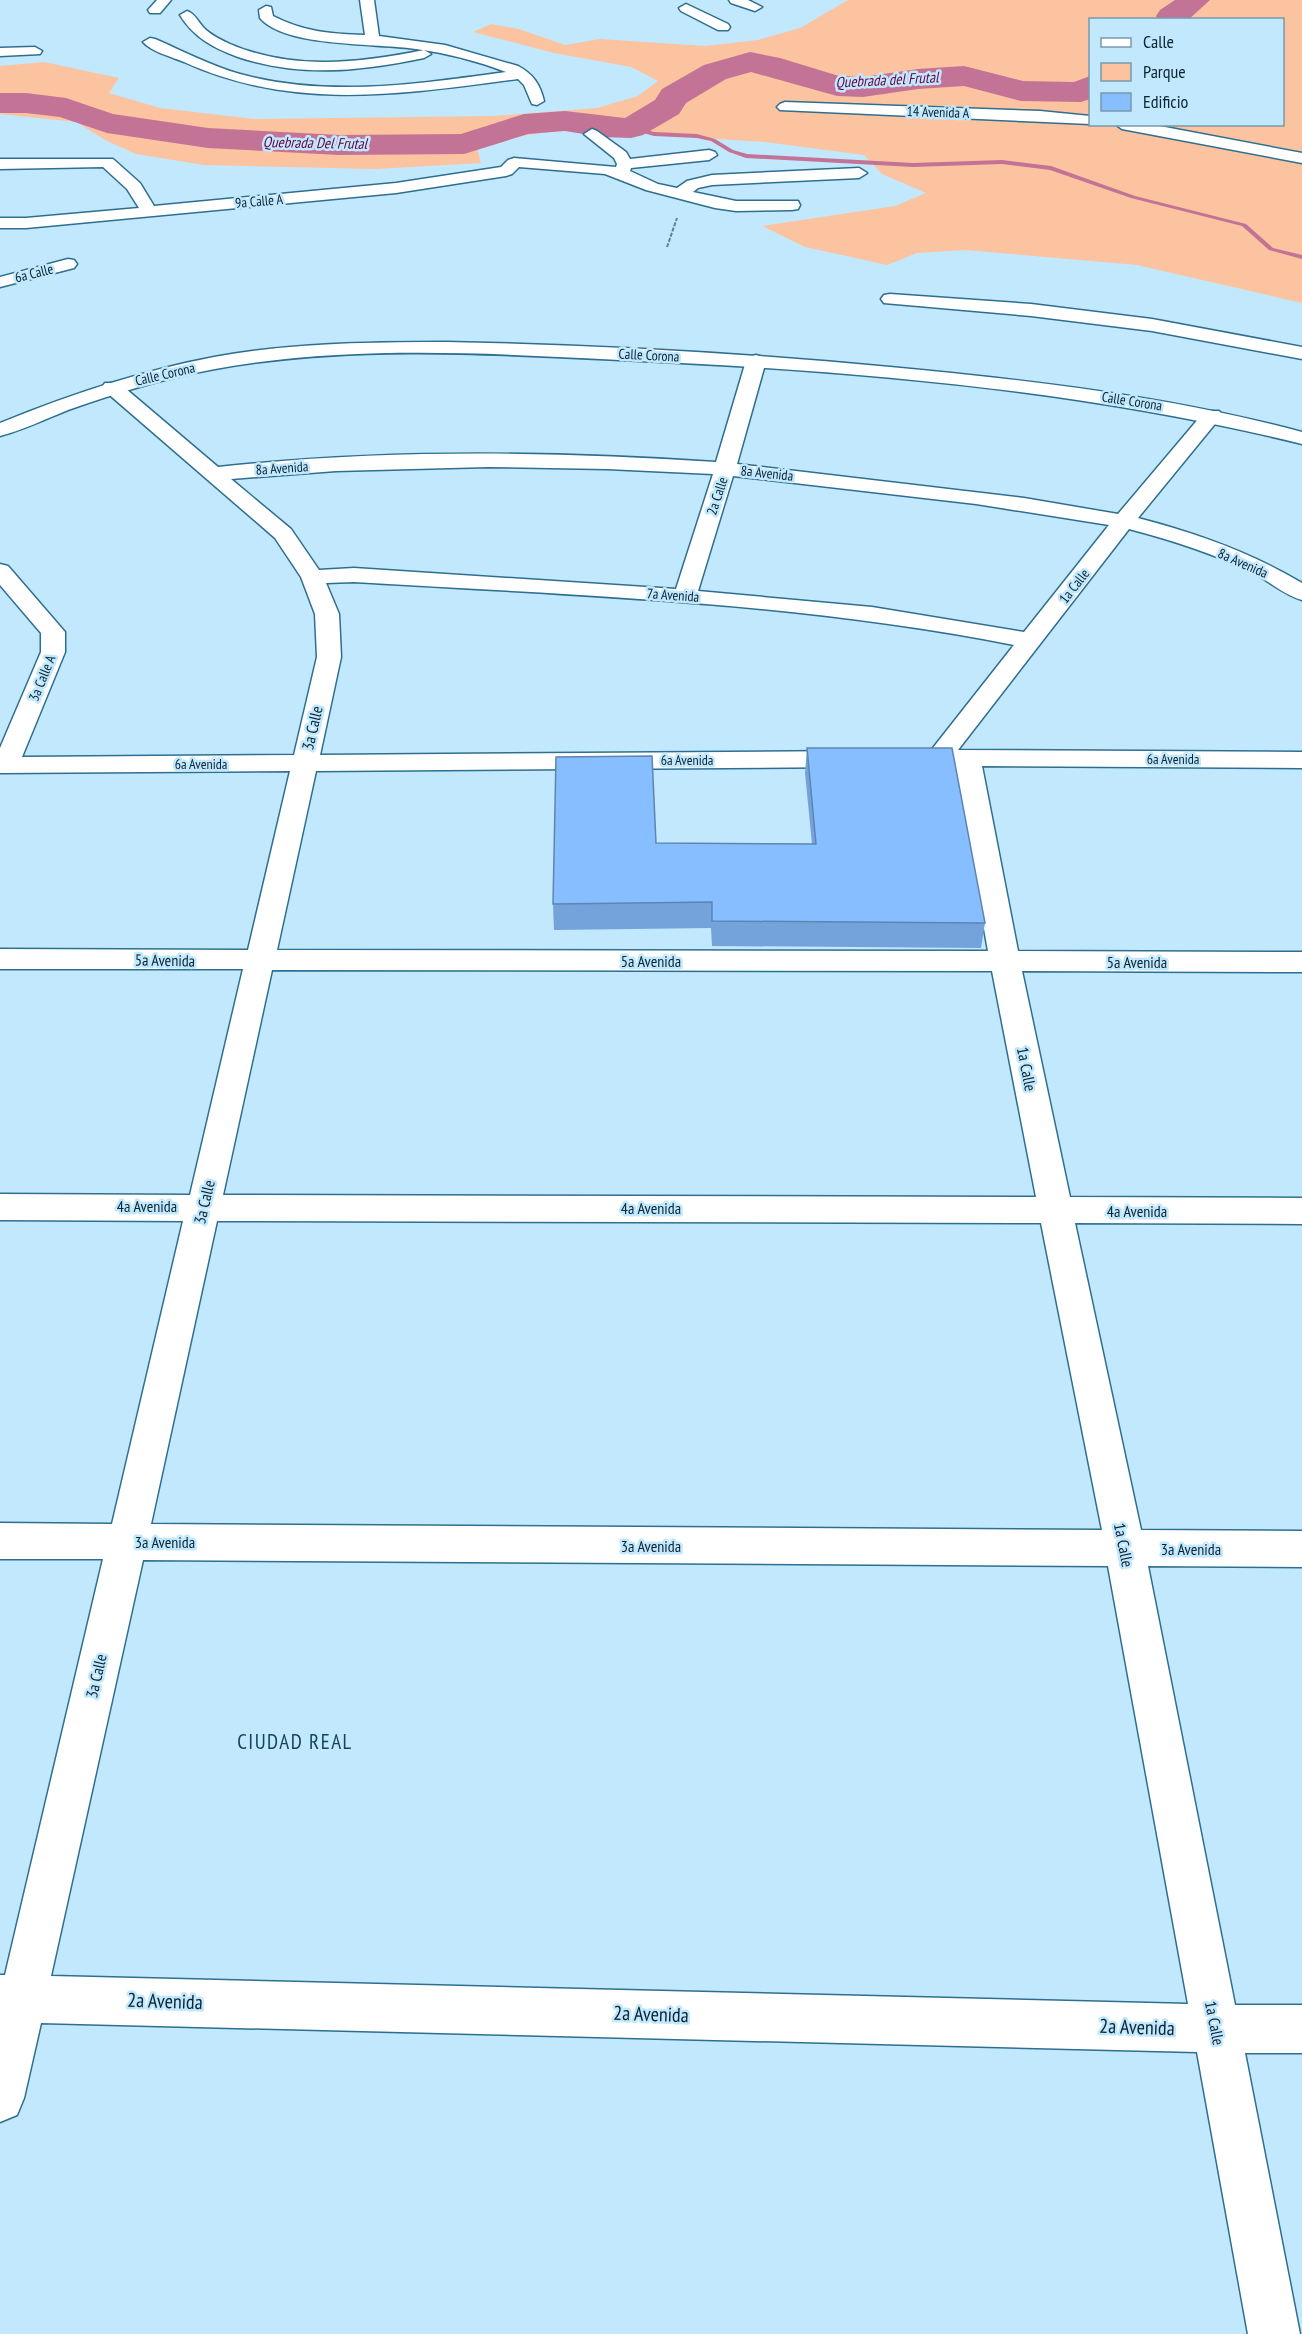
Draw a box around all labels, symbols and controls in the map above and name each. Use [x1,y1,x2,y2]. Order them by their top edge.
legend [1089,18,1284,126]
text: Calle [1143,30,1174,53]
text: Parque [1143,60,1186,83]
water label: Quebrada del Frutal [835,67,940,92]
text: Edificio [1143,90,1189,113]
street label: 14 Avenida A [906,102,970,122]
water label: Quebrada Del Frutal [263,132,369,153]
street label: 9a Calle A [234,190,284,212]
street label: 6a Calle [13,259,55,286]
street label: Calle Corona [618,344,680,366]
street label: Calle Corona [133,358,197,390]
street label: Calle Corona [1101,387,1163,415]
street label: 8a Avenida [255,457,309,479]
street label: 8a Avenida [740,461,794,485]
street label: 2a Calle [702,474,732,517]
street label: 8a Avenida [1215,544,1271,582]
street label: 1a Calle [1055,565,1093,607]
street label: 7a Avenida [646,584,700,606]
street label: 3a Calle A [25,652,60,704]
street label: 3a Calle [297,704,327,752]
street label: 6a Avenida [1147,750,1199,768]
street label: 6a Avenida [661,751,713,769]
street label: 6a Avenida [175,755,227,773]
street label: 5a Avenida [135,949,195,971]
street label: 5a Avenida [621,951,681,971]
street label: 5a Avenida [1107,952,1167,972]
street label: 1a Calle [1013,1045,1041,1093]
street label: 3a Calle [189,1178,219,1226]
street label: 4a Avenida [117,1196,177,1216]
street label: 4a Avenida [621,1198,681,1218]
street label: 4a Avenida [1107,1201,1167,1221]
street label: 1a Calle [1110,1521,1138,1569]
street label: 3a Avenida [135,1532,195,1552]
street label: 3a Avenida [621,1536,681,1556]
street label: 3a Avenida [1161,1539,1221,1559]
street label: 3a Calle [81,1652,111,1700]
district label: CIUDAD REAL [237,1728,353,1755]
street label: 2a Avenida [127,1987,203,2015]
street label: 1a Calle [1201,1999,1229,2047]
street label: 2a Avenida [613,2000,689,2028]
street label: 2a Avenida [1099,2013,1175,2041]

